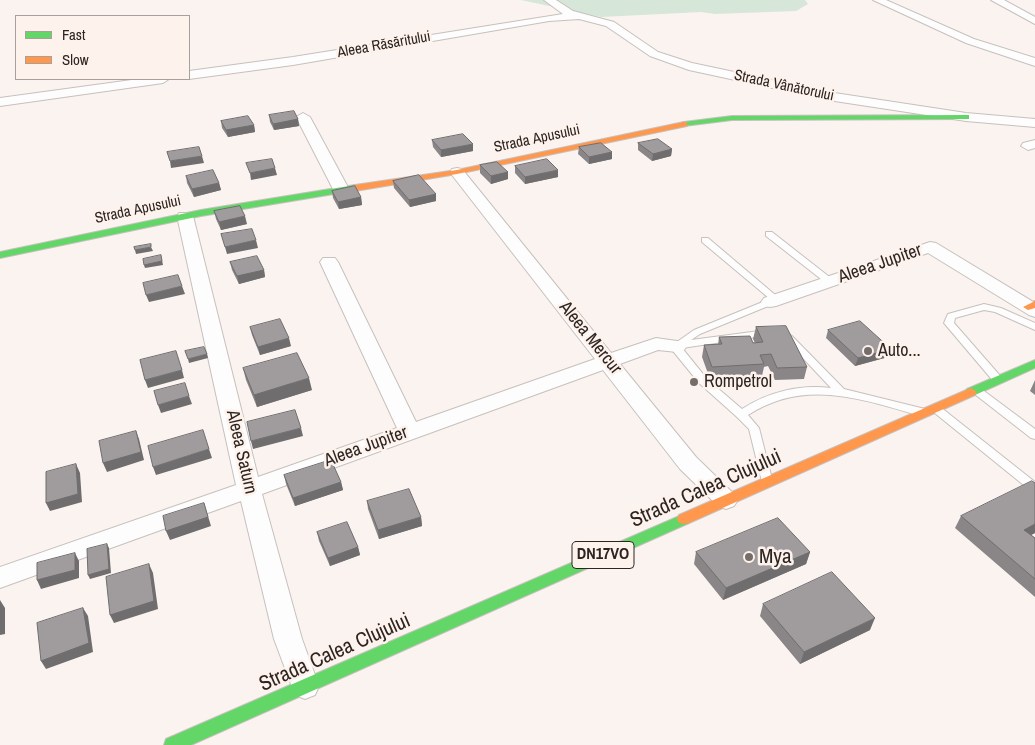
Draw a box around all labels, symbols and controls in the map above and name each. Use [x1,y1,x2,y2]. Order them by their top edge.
legend [15,15,190,80]
text: Fast [62,24,85,45]
street label: Aleea Răsăritului [336,28,432,62]
text: Slow [62,49,89,70]
street label: Strada Vânătorului [732,67,836,105]
street label: Strada Apusului [492,121,582,157]
street label: Strada Apusului [93,192,183,228]
street label: Aleea Jupiter [835,240,925,288]
street label: Aleea Mercur [554,297,626,379]
place label: Auto... [878,340,921,362]
marker: Auto... [862,345,874,357]
place label: Rompetrol [704,371,772,393]
marker: Rompetrol [688,376,700,388]
street label: Aleea Saturn [221,408,261,496]
street label: Aleea Jupiter [321,422,411,472]
street label: Strada Calea Clujului [627,444,785,534]
road number: DN17VO [572,542,634,568]
place label: Mya [759,544,792,570]
marker: Mya [743,551,755,563]
street label: Strada Calea Clujului [256,608,414,698]

